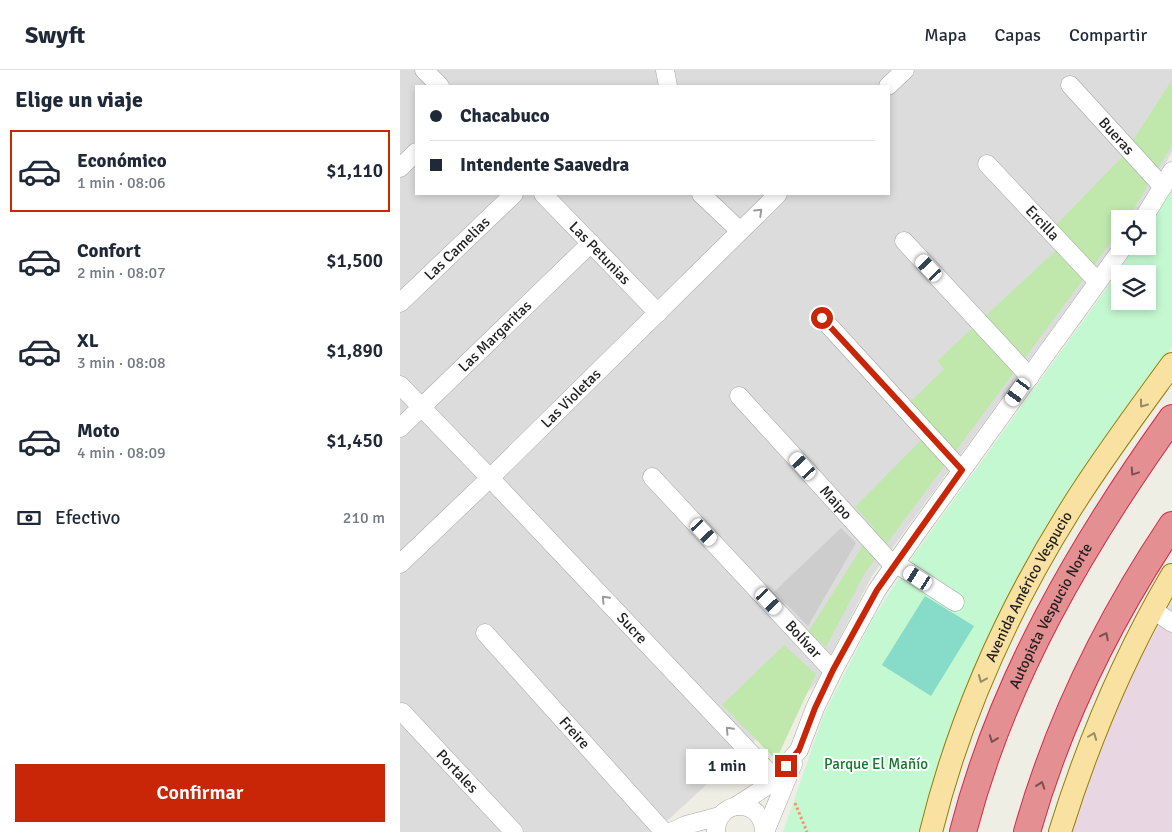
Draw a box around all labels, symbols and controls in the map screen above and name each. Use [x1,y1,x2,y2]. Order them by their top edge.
text: Swyft [25,20,85,50]
text: Mapa [924,24,967,46]
text: Capas [995,24,1041,46]
text: Compartir [1069,24,1147,46]
text: Elige un viaje [15,86,143,113]
text: Chacabuco [460,104,550,128]
street label: Bueras [1095,114,1138,159]
icon: car [17,149,62,194]
text: Económico [77,149,167,173]
text: Intendente Saavedra [460,153,629,177]
text: $1,110 [326,159,383,183]
text: 1 min · 08:06 [77,173,166,193]
street label: Ercilla [1022,202,1063,244]
one-way arrow [753,209,762,218]
map controls [1111,210,1156,310]
button: locate [1111,210,1156,255]
street label: Las Camelias [421,213,494,284]
street label: Las Petunias [565,218,635,289]
icon: car [17,239,62,284]
text: Confort [77,239,141,263]
text: $1,500 [326,249,383,273]
car [913,252,944,284]
text: 2 min · 08:07 [77,263,166,283]
button: layers [1111,265,1156,310]
street label: Las Margaritas [454,296,536,376]
route start [811,307,833,329]
icon: car [17,329,62,374]
text: XL [77,329,99,353]
text: $1,890 [326,339,383,363]
text: 3 min · 08:08 [77,353,166,373]
street label: Las Violetas [537,365,605,432]
car [1003,375,1032,409]
one-way arrow [1141,398,1149,407]
icon: car [17,419,62,464]
text: Moto [77,419,120,443]
text: $1,450 [326,429,383,453]
text: 4 min · 08:09 [77,443,166,463]
car [787,450,818,482]
one-way arrow [1131,467,1140,476]
street label: Maipo [816,482,856,523]
icon: cash [15,504,43,532]
text: Efectivo [55,506,120,530]
text: 210 m [343,508,385,528]
street label: Avenida Américo Vespucio [981,508,1076,665]
car [688,516,719,548]
street label: Autopista Vespucio Norte [1005,540,1096,691]
car [901,564,934,592]
car [753,585,784,617]
one-way arrow [602,596,611,605]
street label: Sucre [613,609,651,647]
street label: Bolívar [781,617,826,662]
one-way arrow [1099,632,1109,641]
one-way arrow [978,674,988,683]
street label: Freire [556,713,594,752]
one-way arrow [726,727,735,736]
one-way arrow [1087,732,1097,741]
one-way arrow [989,734,999,743]
street label: Portales [433,746,482,797]
callout: 1 min [686,748,768,784]
route end [775,755,797,777]
park label: Parque El Mañío [824,755,928,773]
text: 1 min [708,756,746,776]
button: Confirmar [15,764,385,822]
one-way arrow [1035,782,1045,790]

